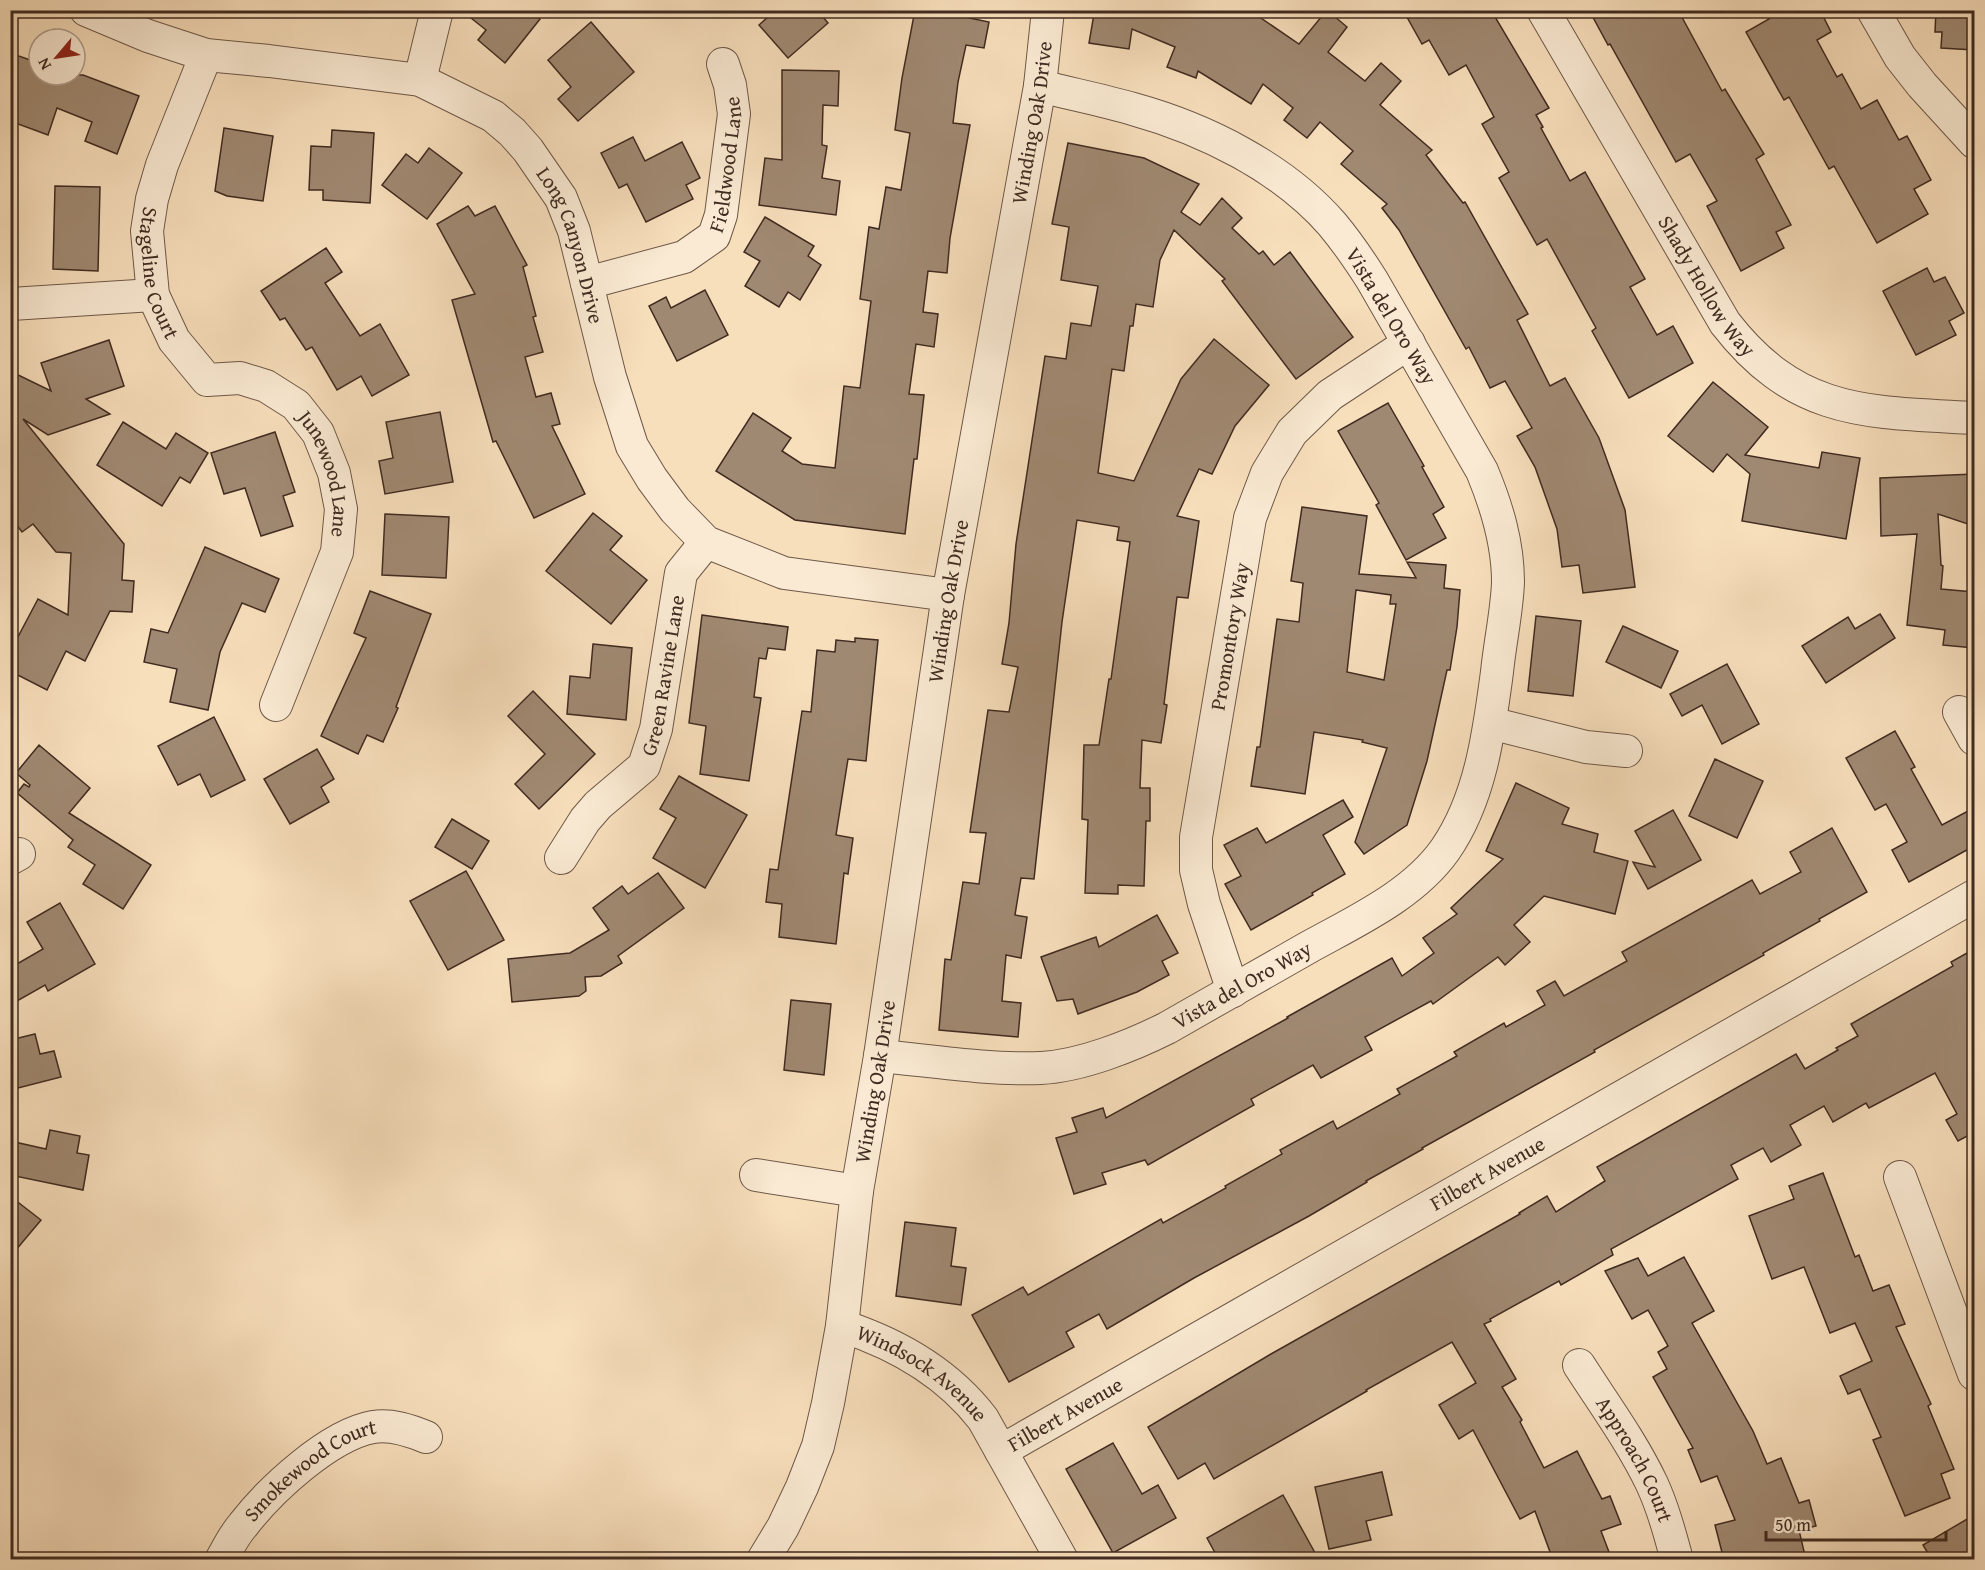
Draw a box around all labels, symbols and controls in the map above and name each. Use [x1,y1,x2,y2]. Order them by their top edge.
north arrow [27,27,87,87]
street label: Winding Oak Drive [1003,39,1060,206]
text: N [31,54,57,75]
street label: Fieldwood Lane [700,95,749,236]
street label: Long Canyon Drive [529,160,612,327]
street label: Stageline Court [132,205,188,345]
street label: Shady Hollow Way [1651,209,1763,364]
street label: Vista del Oro Way [1338,241,1445,391]
street label: Junewood Lane [289,401,357,539]
street label: Winding Oak Drive [919,517,976,685]
street label: Promontory Way [1202,560,1257,713]
street label: Green Ravine Lane [632,593,692,760]
street label: Vista del Oro Way [1167,933,1318,1037]
street label: Winding Oak Drive [846,998,903,1165]
street label: Filbert Avenue [1424,1128,1551,1218]
street label: Windsock Avenue [852,1317,995,1428]
street label: Filbert Avenue [1002,1369,1128,1459]
street label: Approach Court [1589,1390,1681,1527]
street label: Smokewood Court [236,1411,379,1528]
scale bar [1766,1504,1946,1542]
text: 50 m [1775,1511,1811,1538]

